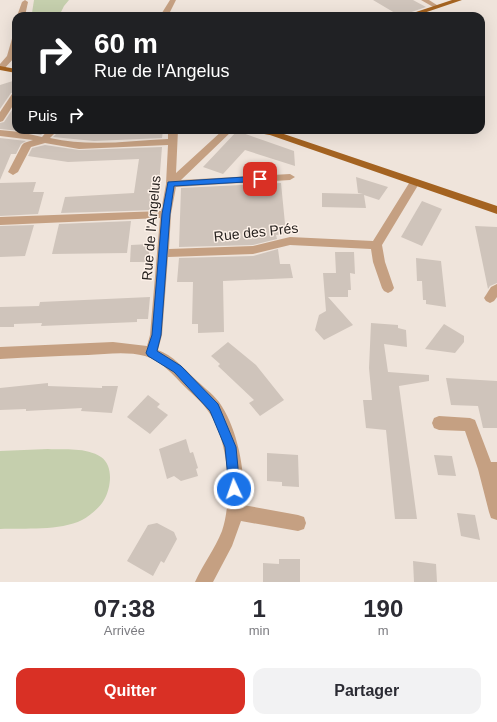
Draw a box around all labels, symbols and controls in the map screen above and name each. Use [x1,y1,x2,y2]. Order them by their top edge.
icon: right [28,28,80,80]
text: 60 m [94,28,158,59]
text: Rue de l'Angelus [94,61,230,81]
icon: right [65,104,87,126]
text: Puis [28,107,57,124]
pin [243,162,277,196]
icon: arrive [249,168,271,190]
street label: Rue de l'Angelus [138,175,164,281]
street label: Rue des Prés [213,220,299,244]
position arrow [213,468,255,510]
text: 07:38 [94,595,155,622]
text: 1 [252,595,266,622]
text: 190 [363,595,403,622]
text: Arrivée [104,623,145,638]
text: min [249,623,270,638]
text: m [378,623,389,638]
button: Quitter [16,668,245,714]
button: Partager [253,668,481,714]

